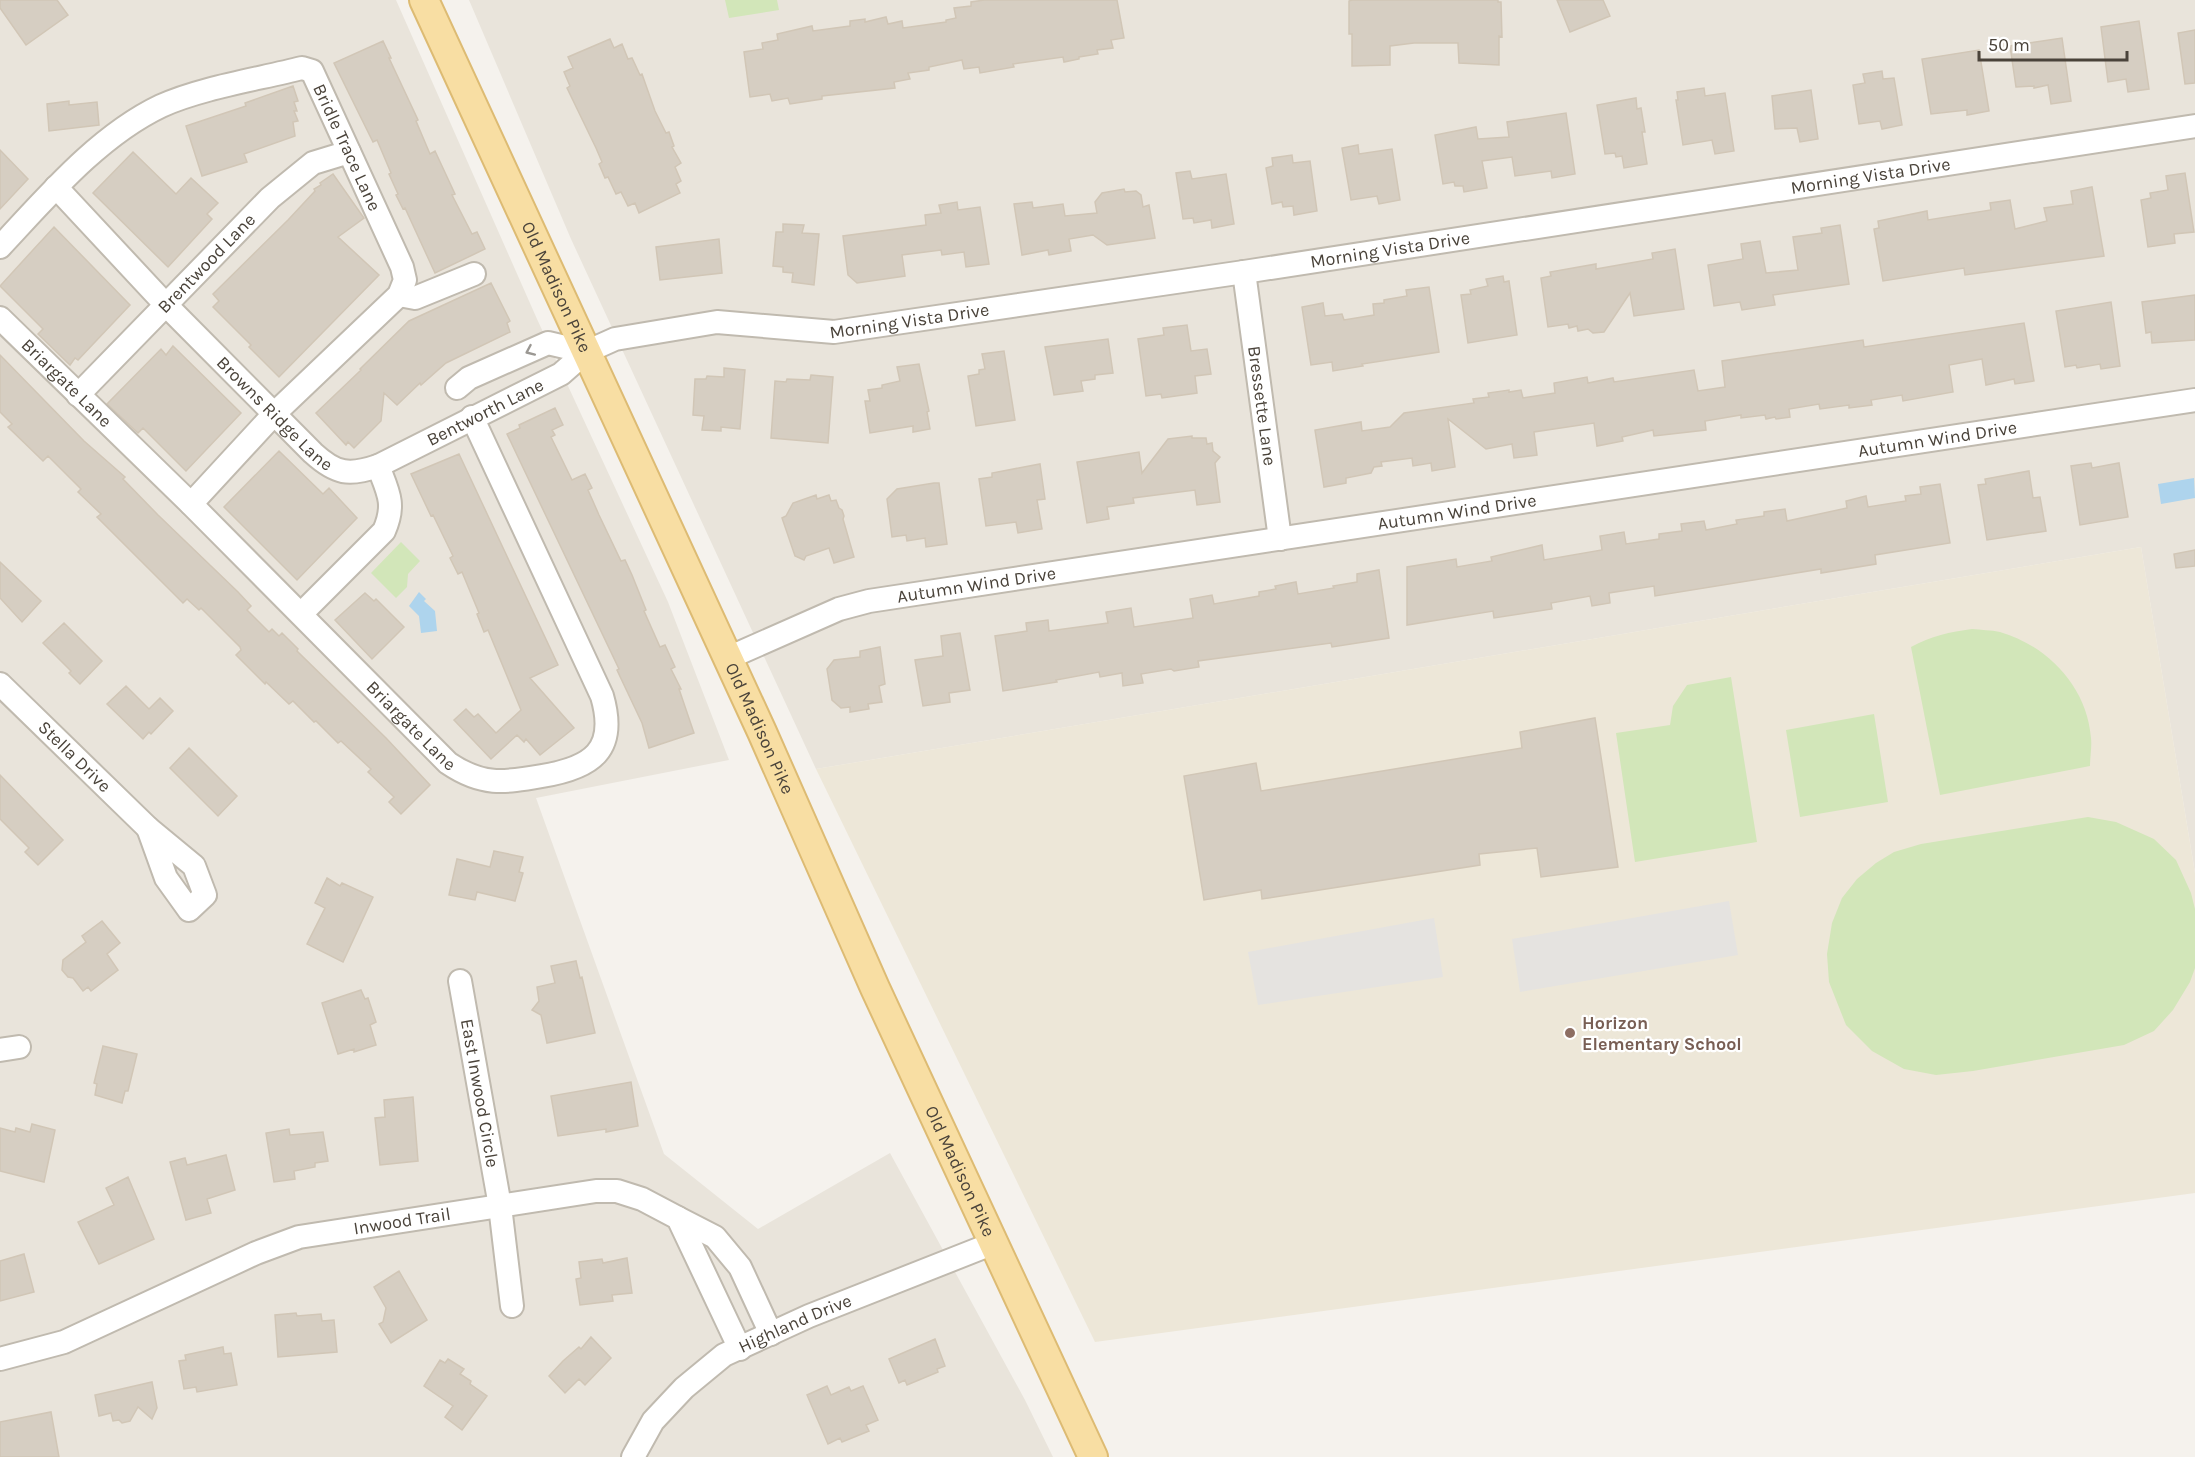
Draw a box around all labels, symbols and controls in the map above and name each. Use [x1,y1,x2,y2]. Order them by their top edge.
scale bar [1979,24,2128,62]
text: 50 m [1988,34,2030,56]
street label: Bridle Trace Lane [308,80,386,215]
street label: Morning Vista Drive [1789,153,1952,199]
street label: Brentwood Lane [153,209,260,318]
street label: Old Madison Pike [517,218,596,356]
street label: Morning Vista Drive [1309,226,1471,273]
street label: Morning Vista Drive [828,298,991,344]
street label: Briargate Lane [17,334,117,432]
one-way arrow [526,344,537,356]
street label: Bressette Lane [1243,345,1281,467]
street label: Browns Ridge Lane [212,351,337,476]
street label: Bentworth Lane [423,374,547,451]
street label: Autumn Wind Drive [1857,416,2018,462]
street label: Autumn Wind Drive [1376,489,1538,535]
street label: Autumn Wind Drive [895,562,1057,608]
street label: Old Madison Pike [720,659,799,798]
street label: Briargate Lane [362,676,460,776]
street label: Stella Drive [33,716,116,797]
place label: Horizon Elementary School [1582,1012,1742,1055]
street label: East Inwood Circle [456,1017,504,1169]
marker: Horizon Elementary School [1563,1026,1577,1040]
street label: Old Madison Pike [920,1102,1000,1240]
street label: Inwood Trail [352,1203,452,1239]
street label: Highland Drive [735,1289,855,1358]

